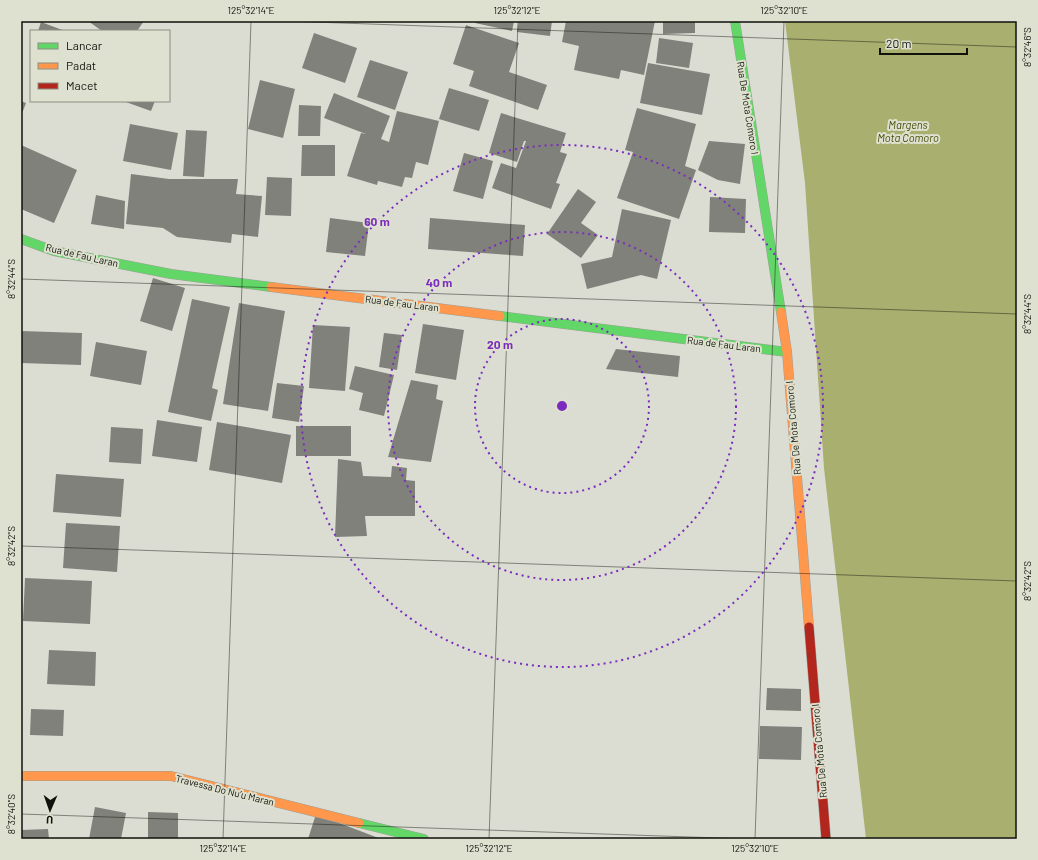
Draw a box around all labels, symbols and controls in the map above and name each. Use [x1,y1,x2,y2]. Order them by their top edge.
text: 125°32'14"E [227,4,275,16]
text: 125°32'12"E [493,4,541,16]
text: 125°32'10"E [760,4,808,16]
text: 8°32'46"S [1021,27,1033,67]
legend [30,30,170,102]
scale bar [880,30,967,56]
text: 20 m [886,36,912,50]
text: Lancar [66,38,103,52]
text: Padat [66,58,96,72]
street label: Rua De Mota Comoro I [735,61,761,155]
text: Macet [66,78,98,92]
water label: Margens Mota Comoro [877,118,939,144]
text: 60 m [364,214,390,228]
street label: Rua de Fau Laran [45,241,119,269]
text: 8°32'44"S [5,259,17,299]
text: 40 m [426,275,452,289]
street label: Rua de Fau Laran [364,293,440,313]
text: 8°32'44"S [1021,294,1033,334]
street label: Rua de Fau Laran [686,334,762,354]
text: 20 m [487,337,513,351]
street label: Rua De Mota Comoro I [783,381,803,475]
centre of rings [555,399,569,413]
text: 8°32'42"S [5,526,17,566]
text: 8°32'42"S [1021,561,1033,601]
street label: Rua De Mota Comoro I [809,704,829,798]
street label: Travessa Do Nu’u Maran [174,772,276,808]
north arrow [30,790,70,830]
text: 8°32'40"S [5,794,17,834]
text: U [46,814,53,827]
text: 125°32'14"E [199,842,247,854]
text: 125°32'12"E [465,842,513,854]
text: 125°32'10"E [731,842,779,854]

